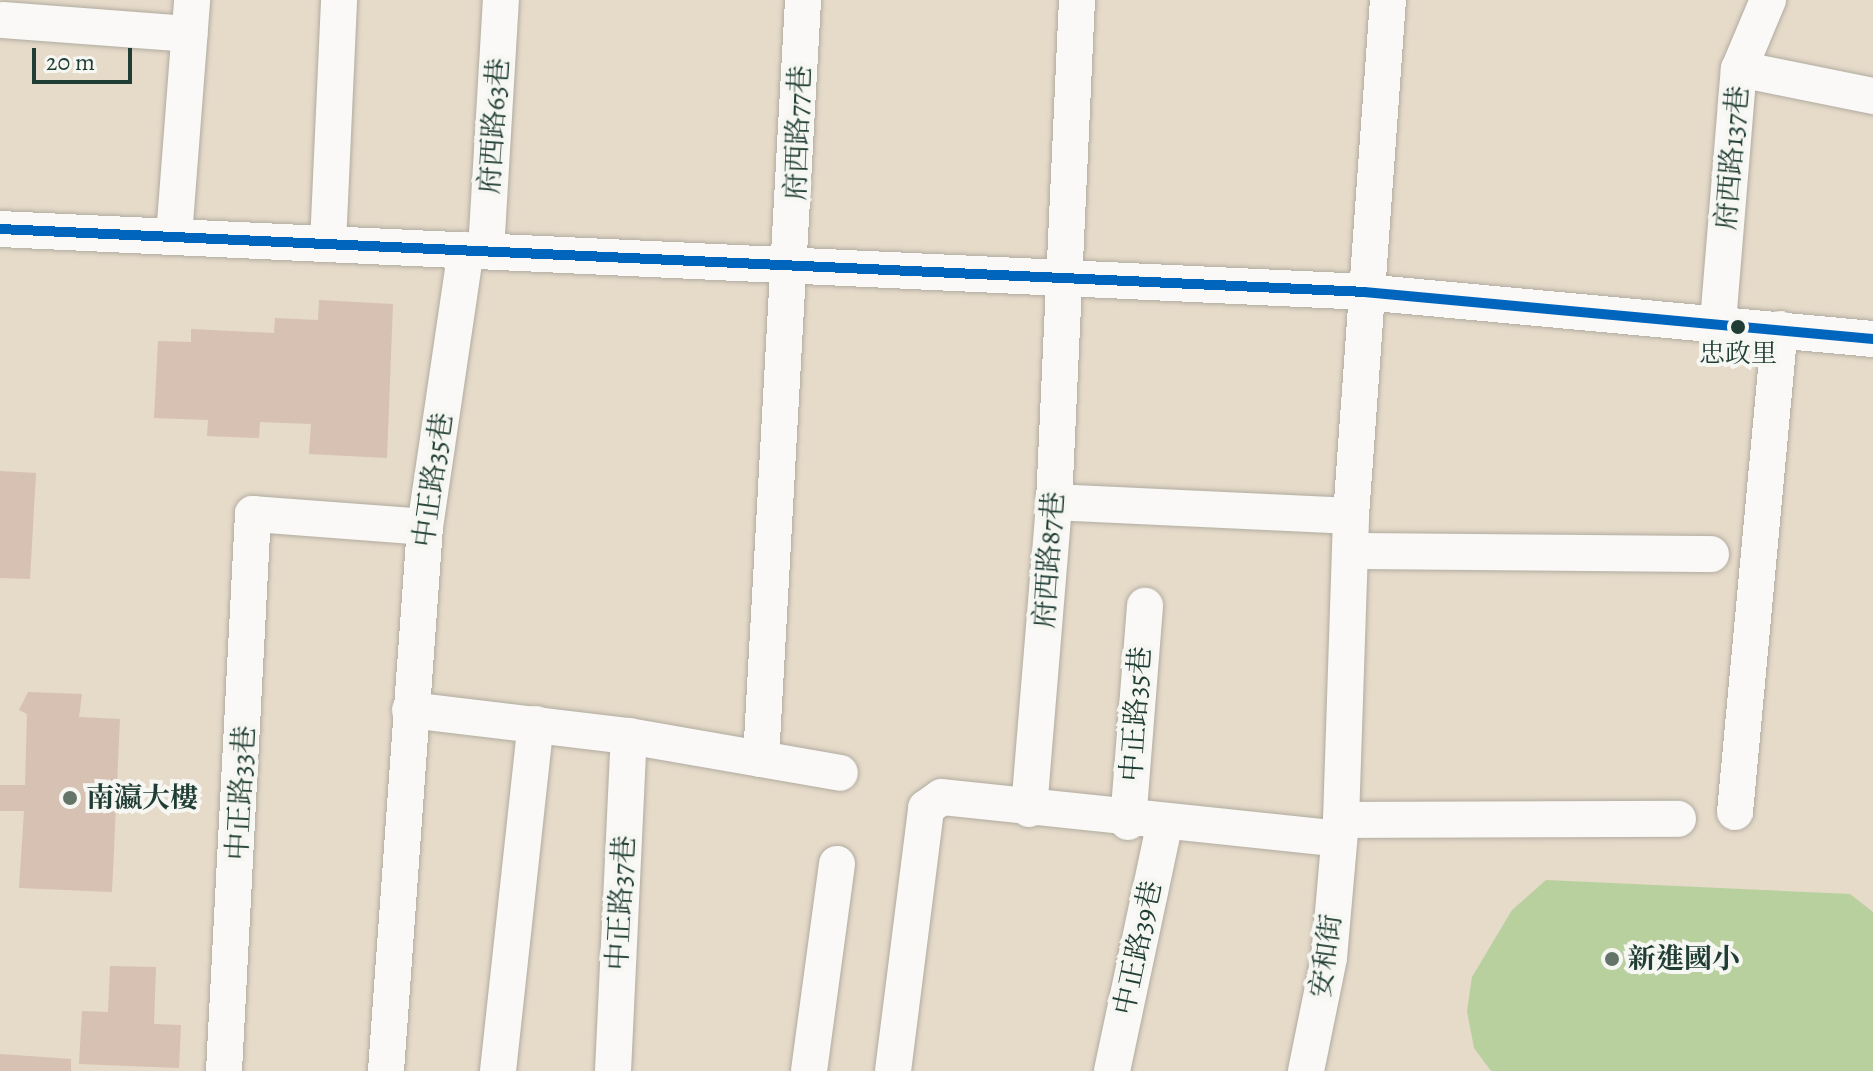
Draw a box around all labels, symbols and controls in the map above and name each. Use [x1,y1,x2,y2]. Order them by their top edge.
scale bar [36,32,136,82]
text: 20 m [46,46,95,78]
street label: 府西路63巷 [472,57,516,195]
street label: 府西路77巷 [779,65,817,201]
street label: 府西路137巷 [1709,84,1755,232]
marker: 忠政里 [1730,319,1746,335]
place label: 忠政里 [1699,338,1777,370]
street label: 中正路35巷 [407,410,459,550]
street label: 府西路87巷 [1027,490,1071,630]
street label: 中正路35巷 [1115,645,1157,783]
street label: 中正路33巷 [221,725,261,861]
place label: 南瀛大樓 [86,781,198,815]
marker: 南瀛大樓 [61,789,79,807]
street label: 中正路37巷 [601,835,641,971]
street label: 中正路39巷 [1107,878,1169,1018]
street label: 安和街 [1304,912,1348,1000]
place label: 新進國小 [1628,942,1740,976]
marker: 新進國小 [1603,950,1621,968]

